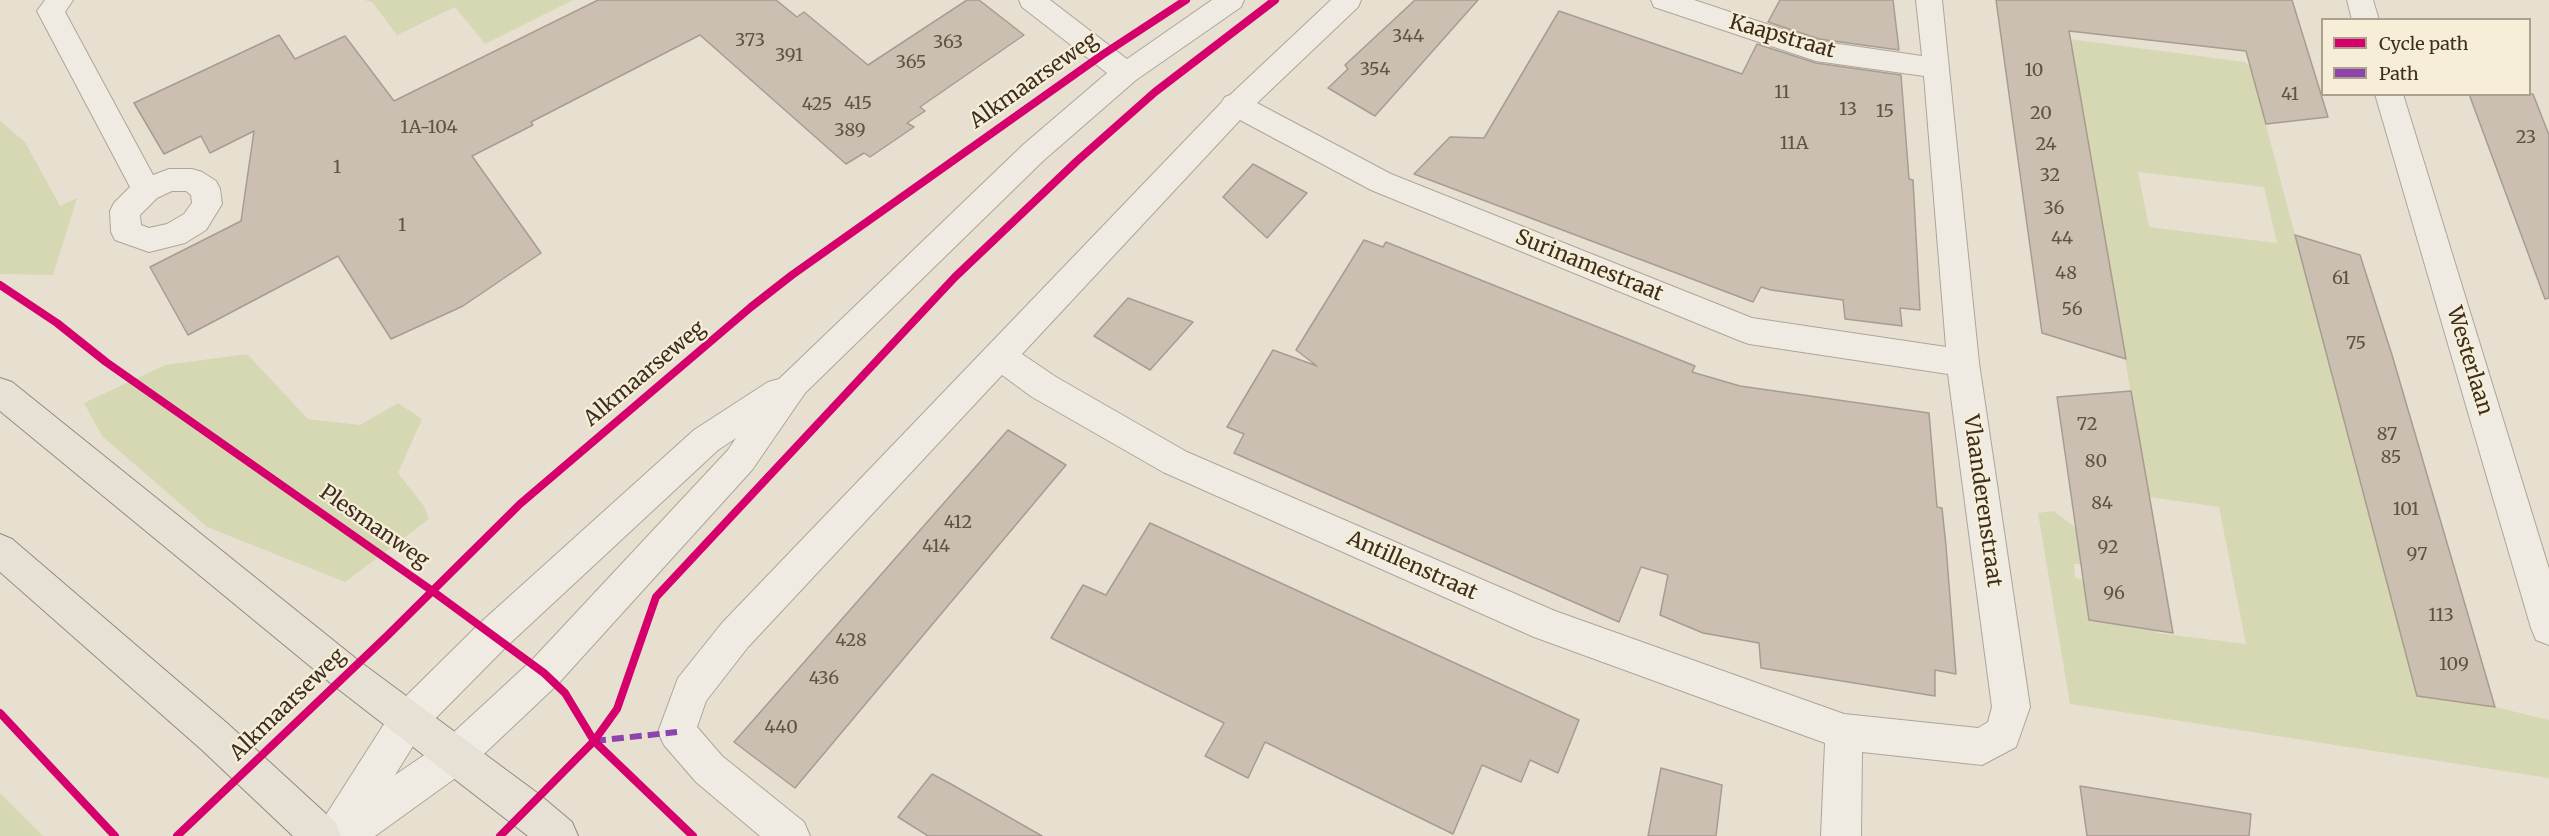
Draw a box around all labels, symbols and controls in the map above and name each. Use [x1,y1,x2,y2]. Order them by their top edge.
street label: Kaapstraat [1726,10,1838,64]
legend [2321,18,2531,96]
house number: 344 [1392,26,1424,48]
street label: Alkmaarseweg [965,27,1103,135]
house number: 373 [735,30,765,52]
house number: 363 [933,32,963,54]
text: Cycle path [2379,32,2468,55]
house number: 391 [775,45,803,67]
house number: 365 [896,52,926,74]
house number: 354 [1360,59,1390,81]
house number: 10 [2025,60,2043,82]
text: Path [2379,62,2419,85]
house number: 11 [1774,82,1790,104]
house number: 41 [2281,84,2299,106]
house number: 415 [844,93,872,115]
house number: 425 [802,94,832,116]
house number: 13 [1839,99,1857,121]
house number: 15 [1876,101,1894,123]
house number: 20 [2030,103,2052,125]
house number: 1A-104 [400,117,458,139]
house number: 389 [834,120,866,142]
house number: 23 [2516,127,2536,149]
house number: 11A [1780,133,1808,155]
house number: 24 [2035,134,2057,156]
house number: 1 [333,157,341,179]
house number: 32 [2040,165,2060,187]
house number: 36 [2044,198,2064,220]
house number: 1 [398,215,406,237]
street label: Surinamestraat [1511,225,1667,307]
house number: 44 [2051,228,2073,250]
house number: 48 [2055,263,2077,285]
house number: 61 [2332,268,2350,290]
house number: 56 [2061,299,2083,321]
street label: Westerlaan [2441,304,2497,418]
street label: Alkmaarseweg [579,316,711,432]
house number: 75 [2346,333,2366,355]
street label: Vlaanderenstraat [1957,413,2007,589]
house number: 72 [2077,414,2097,436]
house number: 87 [2377,424,2397,446]
house number: 85 [2381,447,2401,469]
house number: 80 [2085,451,2107,473]
street label: Plesmanweg [314,480,434,574]
house number: 84 [2091,493,2113,515]
house number: 101 [2393,499,2419,521]
house number: 412 [944,512,972,534]
street label: Antillenstraat [1343,526,1481,606]
house number: 414 [922,536,950,558]
house number: 92 [2097,537,2119,559]
house number: 97 [2407,544,2427,566]
house number: 96 [2103,583,2125,605]
house number: 113 [2428,605,2454,627]
house number: 428 [835,630,867,652]
street label: Alkmaarseweg [225,644,351,766]
house number: 109 [2439,654,2469,676]
house number: 436 [809,668,839,690]
house number: 440 [764,717,798,739]

